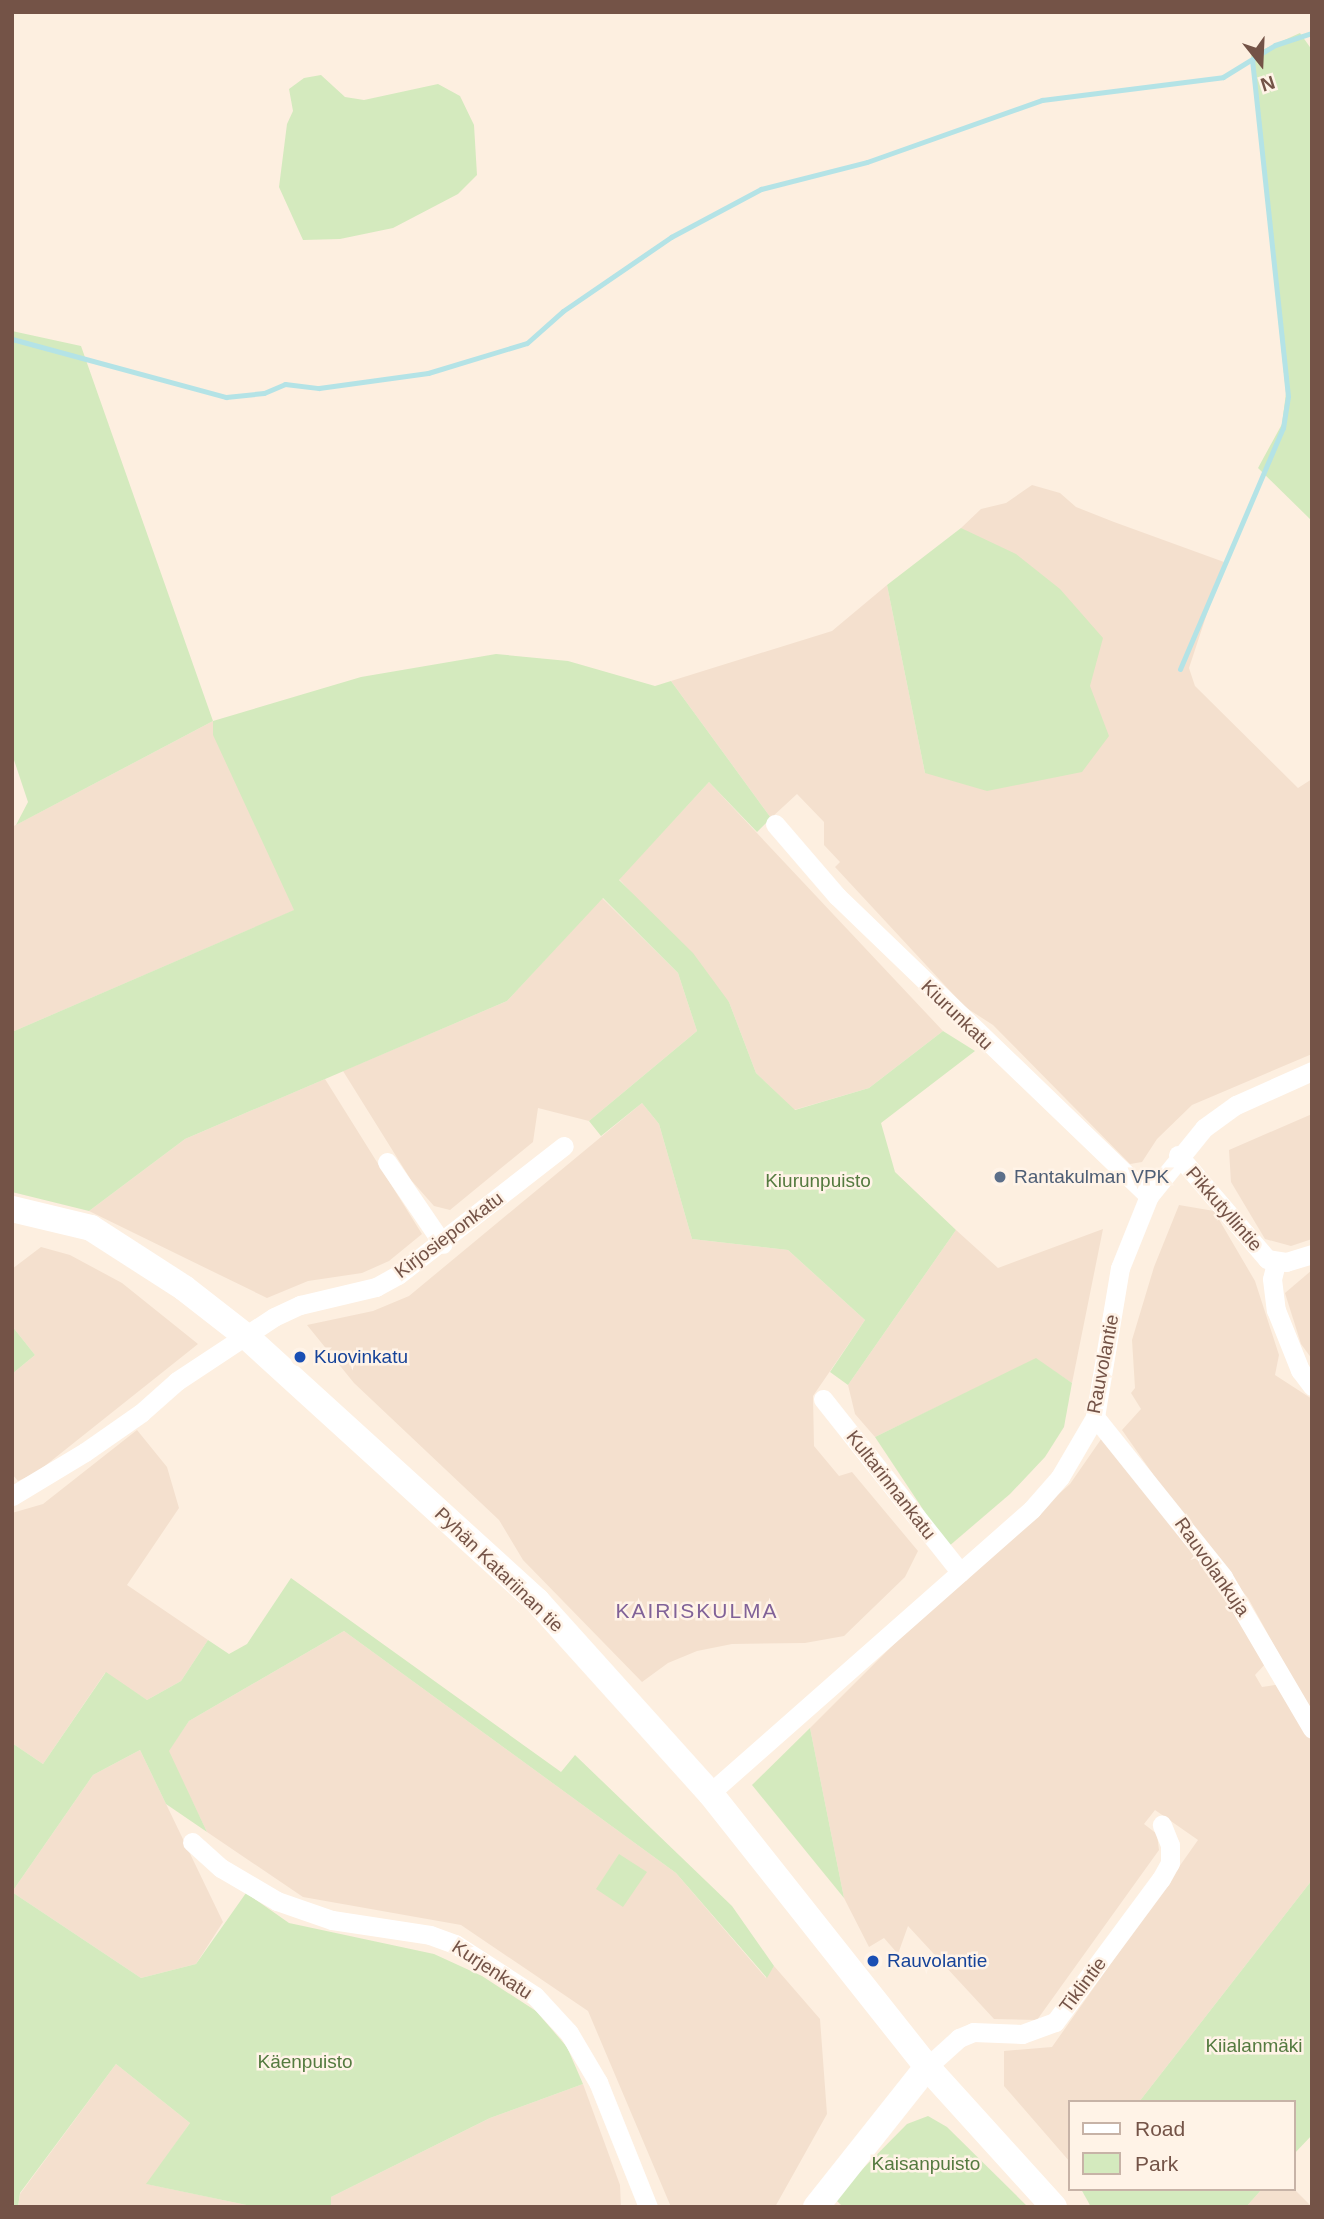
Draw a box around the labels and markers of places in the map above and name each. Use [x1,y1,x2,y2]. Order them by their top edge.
place label: Rantakulman VPK [1014,1166,1169,1188]
marker: Rantakulman VPK [992,1169,1008,1185]
place label: Kuovinkatu [314,1346,408,1368]
marker: Kuovinkatu [292,1349,308,1365]
place label: Rauvolantie [887,1950,987,1972]
marker: Rauvolantie [865,1953,881,1969]

